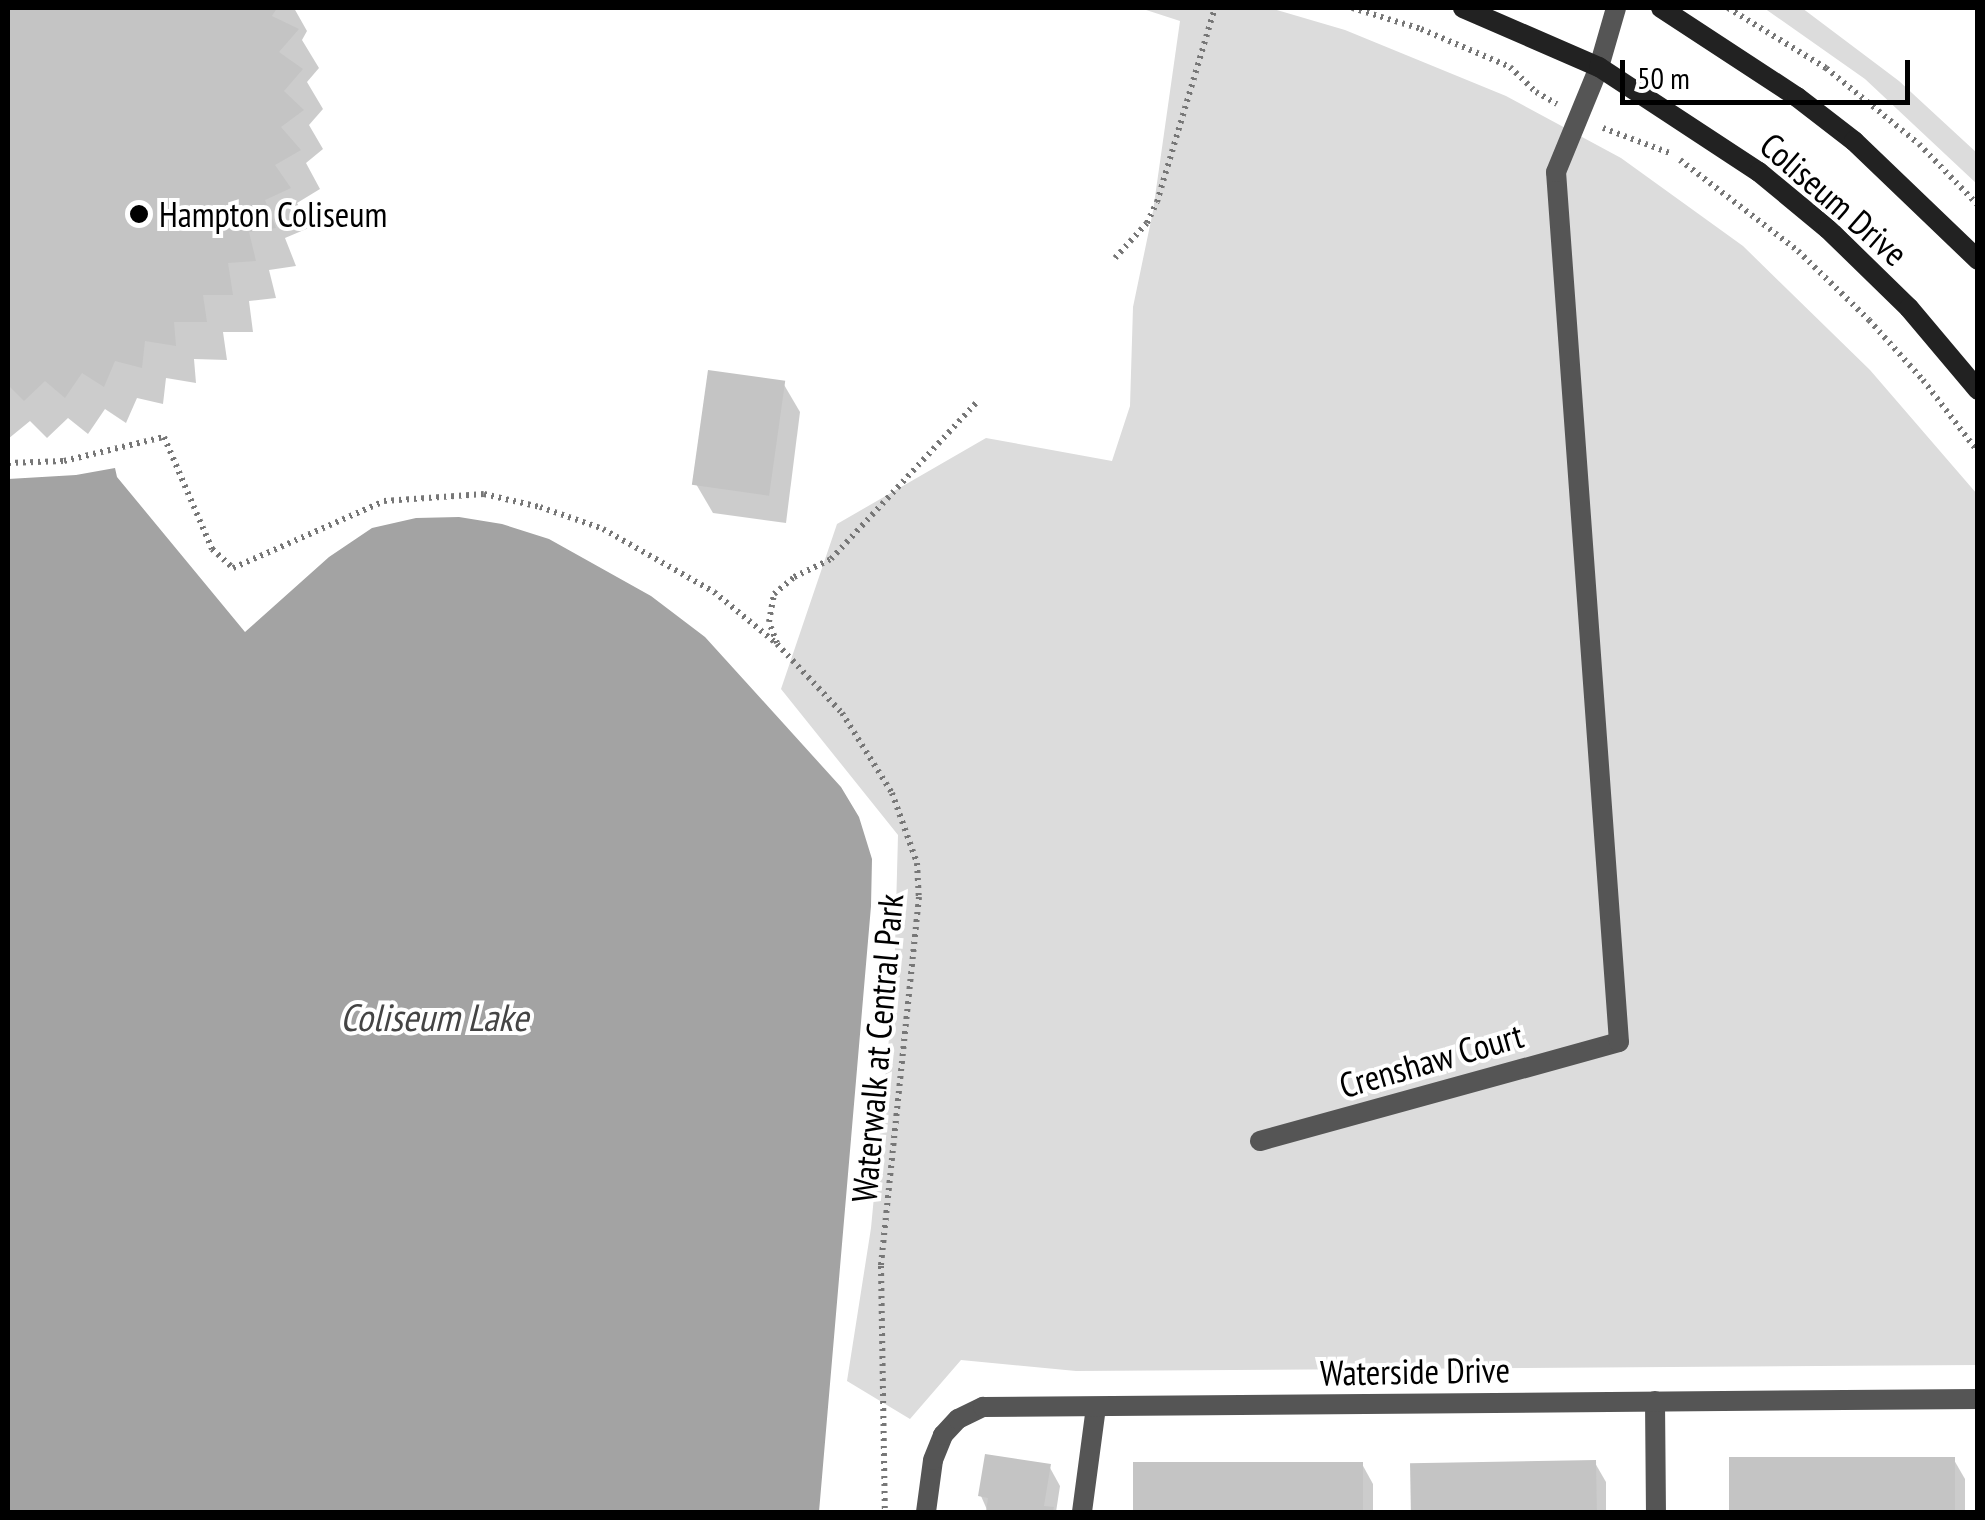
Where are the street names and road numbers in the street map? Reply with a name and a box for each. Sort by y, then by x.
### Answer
street label: Coliseum Drive [1752,124,1916,274]
street label: Waterwalk at Central Park [843,892,911,1204]
street label: Crenshaw Court [1334,1014,1528,1106]
street label: Waterside Drive [1320,1348,1510,1394]

